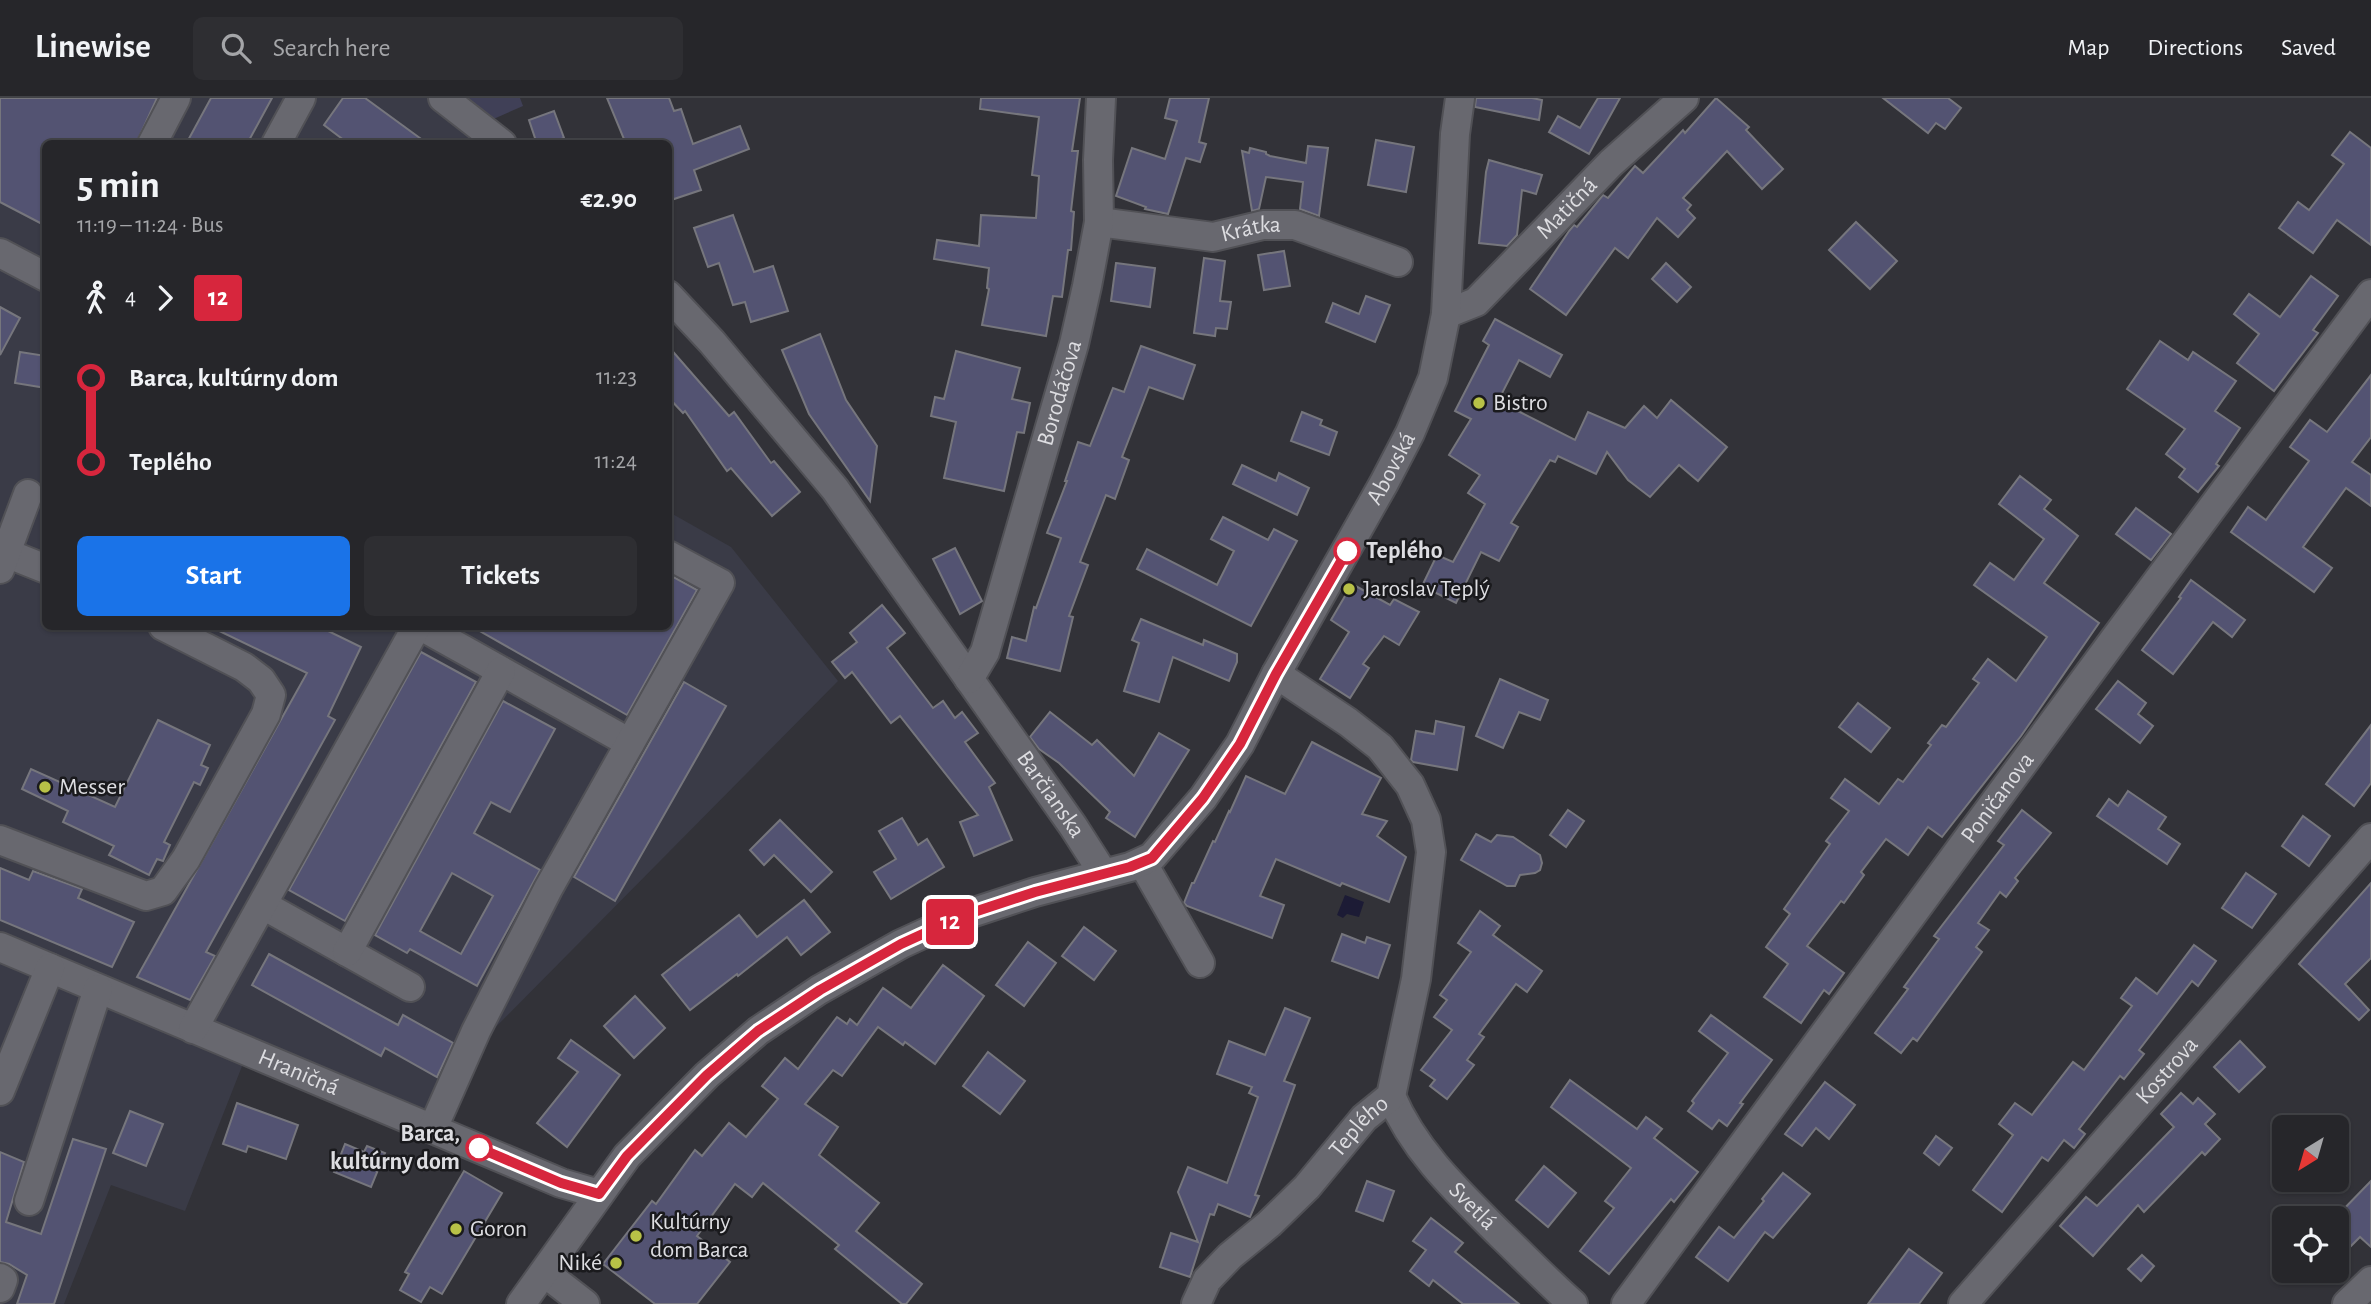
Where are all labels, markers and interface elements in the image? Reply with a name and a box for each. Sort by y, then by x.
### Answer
search box [193,17,683,80]
icon: search [217,29,255,67]
text: Linewise [35,31,151,64]
text: Search here [273,35,390,61]
text: Map [2067,36,2109,60]
text: Directions [2147,36,2243,60]
text: Saved [2281,36,2336,60]
text: 5 min [77,167,160,205]
street label: Matičná [1532,173,1602,244]
text: €2.90 [581,186,637,212]
street label: Krátka [1219,213,1281,247]
text: 11:19 – 11:24 · Bus [77,214,223,237]
icon: walk [77,279,115,317]
icon: forward [146,279,184,317]
text: 4 [125,286,136,309]
text: 12 [208,286,228,310]
street label: Borodáčova [1033,337,1086,449]
text: Barca, kultúrny dom [129,365,338,391]
text: 11:23 [596,366,637,389]
place label: Bistro [1493,391,1548,415]
marker: Bistro [1471,395,1487,411]
street label: Abovská [1362,428,1420,509]
text: Teplého [129,449,212,475]
text: 11:24 [594,450,637,473]
button: Start [77,536,350,616]
button: Tickets [364,536,637,616]
marker: Teplého [1334,538,1360,564]
place label: Teplého [1366,539,1443,563]
place label: Jaroslav Teplý [1363,577,1490,601]
marker: Jaroslav Teplý [1341,581,1357,597]
street label: Barčianska [1012,747,1089,842]
street label: Poničanova [1957,748,2039,848]
place label: Messer [59,775,125,799]
marker: Messer [37,779,53,795]
line badge: 12 [918,899,982,945]
text: 12 [940,910,960,934]
street label: Kostrova [2132,1032,2203,1109]
street label: Hraničná [255,1045,343,1100]
street label: Teplého [1325,1091,1393,1162]
north arrow [2272,1115,2348,1192]
map controls [2272,1115,2349,1283]
place label: Barca, kultúrny dom [330,1122,460,1174]
marker: Barca, kultúrny dom [466,1135,492,1161]
street label: Svetlá [1444,1178,1501,1235]
button: locate [2272,1206,2349,1283]
place label: Kultúrny dom Barca [650,1210,749,1262]
place label: Goron [470,1217,527,1241]
marker: Goron [448,1221,464,1237]
marker: Kultúrny dom Barca [628,1228,644,1244]
place label: Niké [558,1251,602,1275]
marker: Niké [608,1255,624,1271]

